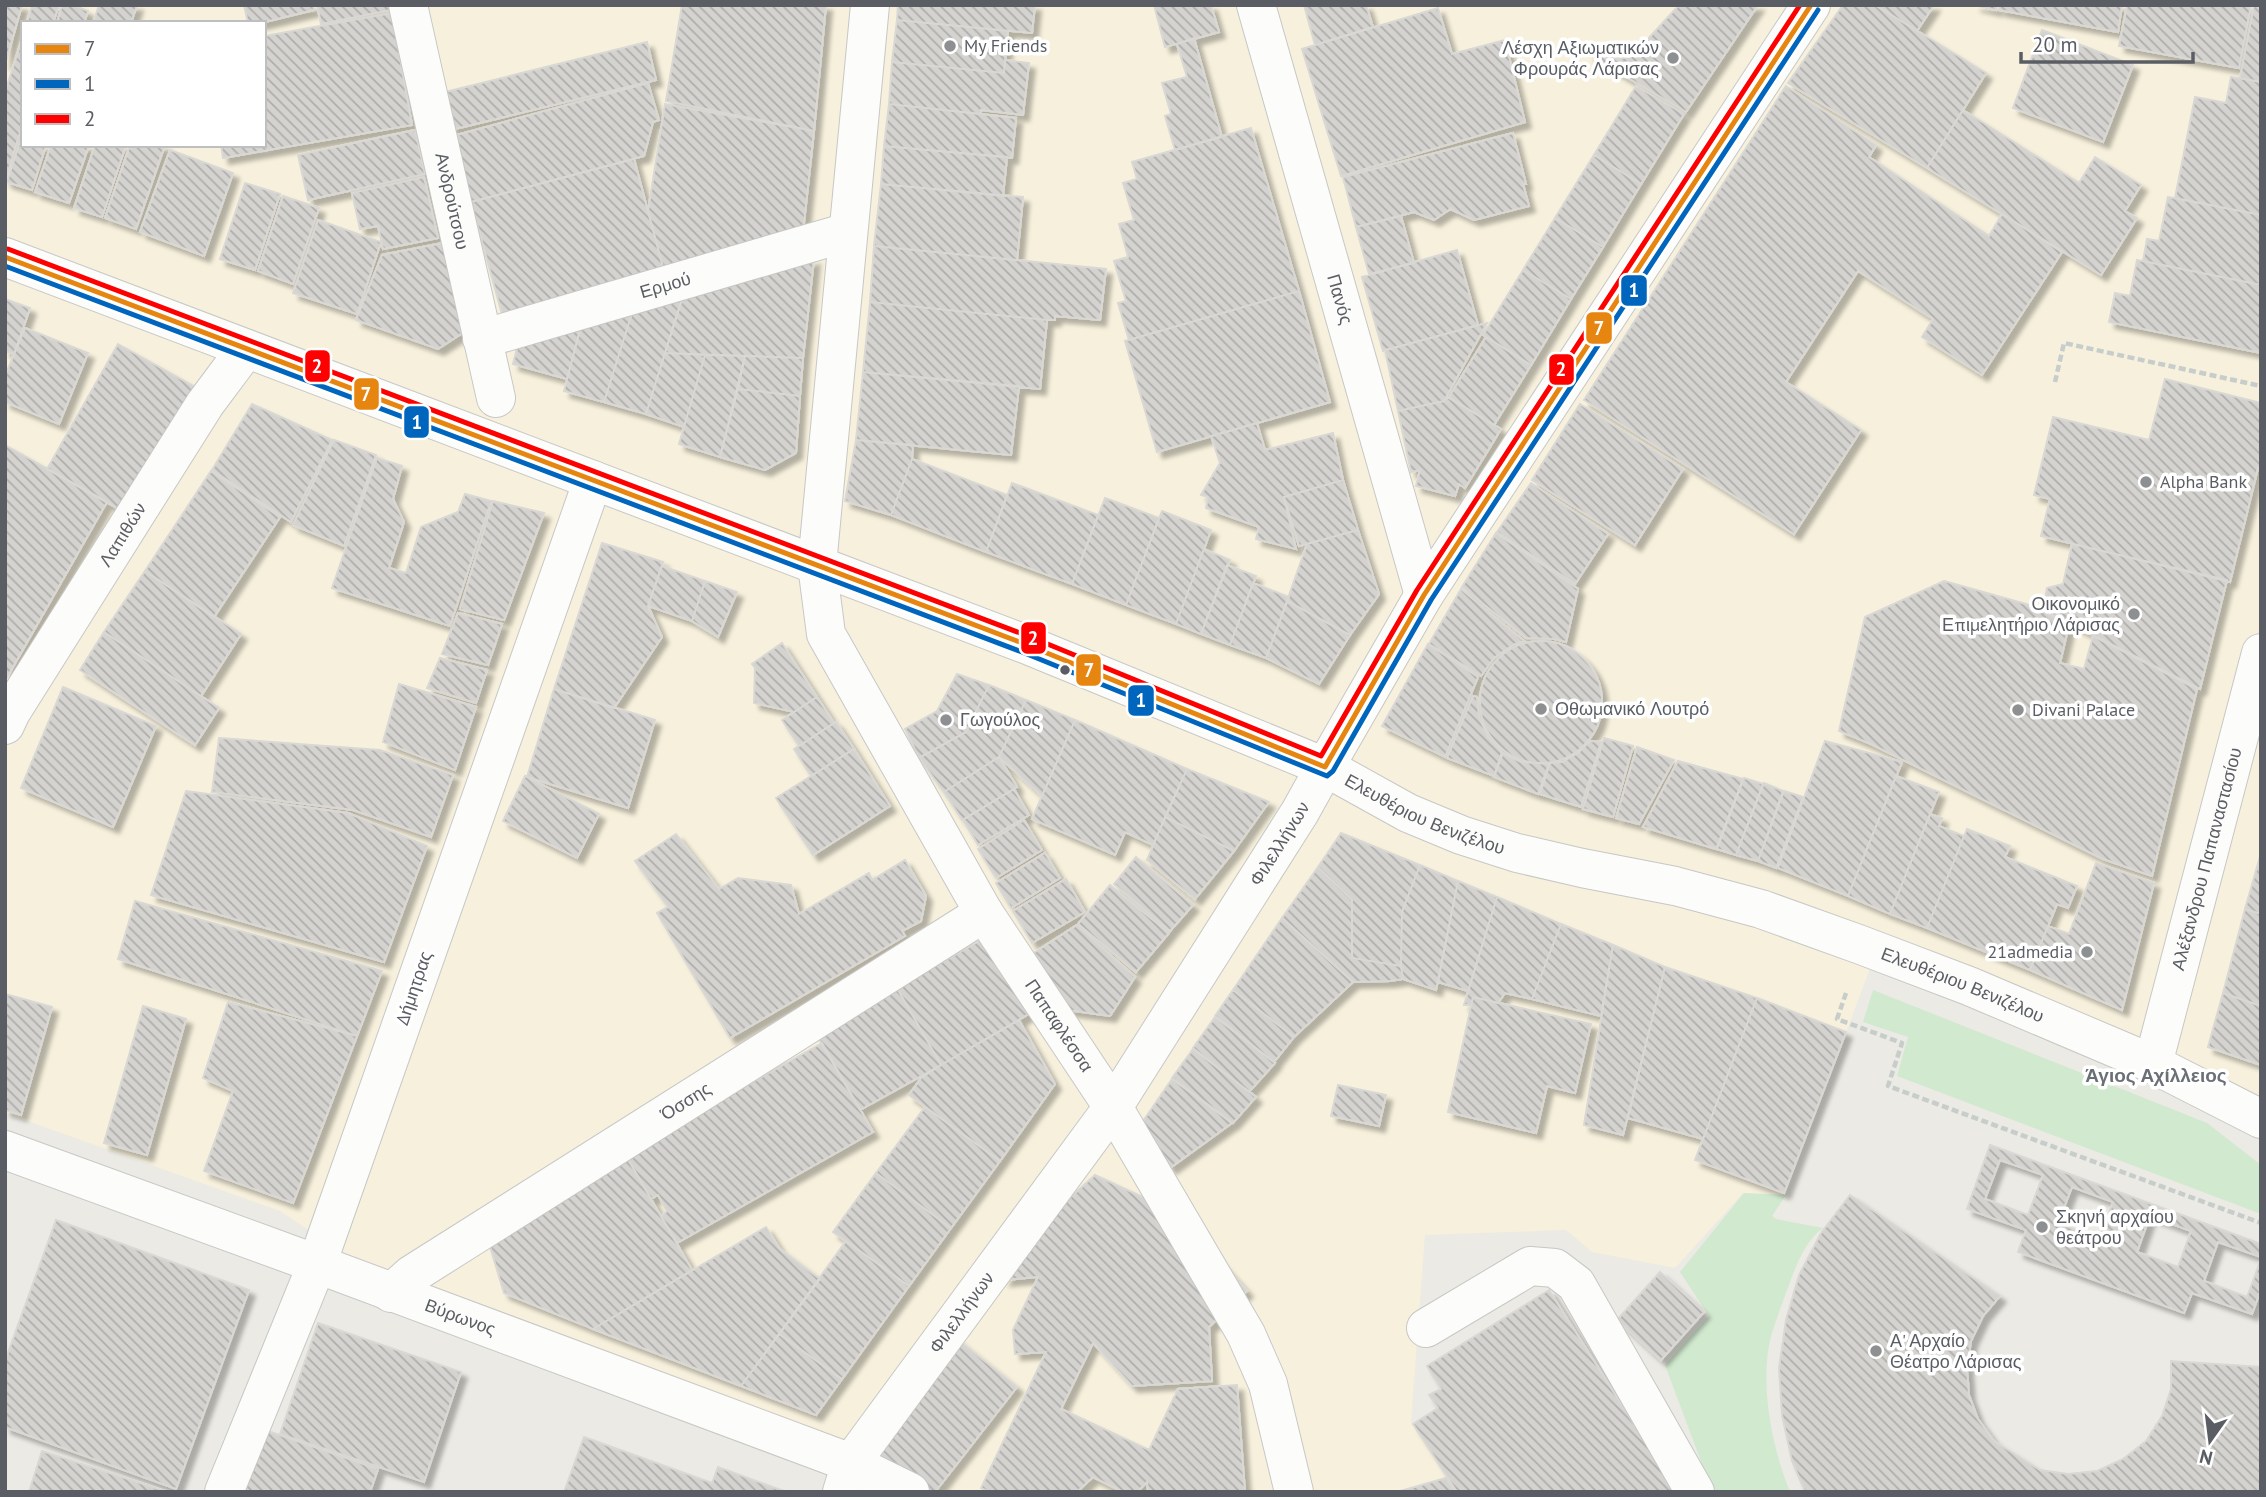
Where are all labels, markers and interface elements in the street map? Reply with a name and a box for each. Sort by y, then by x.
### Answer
legend [21,21,266,147]
scale bar [2021,21,2192,65]
text: 20 m [2032,31,2078,58]
place label: My Friends [964,34,1047,57]
text: 7 [84,35,95,62]
place label: Λέσχη Αξιωματικών Φρουράς Λάρισας [1502,36,1659,80]
marker: My Friends [942,38,958,54]
marker: Λέσχη Αξιωματικών Φρουράς Λάρισας [1665,50,1681,66]
text: 1 [84,70,95,97]
text: 2 [84,105,95,132]
street label: Ανδρούτσου [430,150,474,252]
street label: Ερμού [637,267,693,303]
street label: Πανός [1322,271,1358,327]
line badge: 1 [1620,274,1648,307]
text: 1 [1629,278,1639,302]
line badge: 7 [1585,311,1613,345]
text: 7 [1594,316,1604,340]
line badge: 2 [304,349,331,383]
line badge: 2 [1548,353,1575,386]
text: 2 [312,354,322,378]
text: 2 [1556,357,1566,381]
line badge: 7 [353,377,380,411]
text: 7 [361,382,371,406]
line badge: 1 [403,405,430,439]
text: 1 [412,410,422,434]
place label: Alpha Bank [2160,470,2247,493]
marker: Alpha Bank [2138,474,2154,490]
street label: Λαπιθών [94,498,151,571]
place label: Οικονομικό Επιμελητήριο Λάρισας [1942,592,2120,636]
marker: Οικονομικό Επιμελητήριο Λάρισας [2126,606,2142,622]
line badge: 2 [1020,621,1047,655]
text: 2 [1028,626,1038,650]
line badge: 7 [1075,653,1102,687]
text: 7 [1084,658,1094,682]
unlabelled marker [1058,663,1072,677]
line badge: 1 [1127,684,1155,717]
text: 1 [1136,688,1146,712]
place label: Οθωμανικό Λουτρό [1555,697,1709,720]
place label: Divani Palace [2032,698,2135,721]
marker: Οθωμανικό Λουτρό [1533,701,1549,717]
marker: Divani Palace [2010,702,2026,718]
place label: Γωγούλος [960,708,1041,731]
marker: Γωγούλος [938,712,954,728]
street label: Αλέξανδρου Παπαναστασίου [2166,745,2247,973]
street label: Ελευθέριου Βενιζέλου [1341,768,1508,859]
street label: Φιλελλήνων [1244,797,1315,890]
place label: 21admedia [1988,940,2073,963]
street label: Ελευθέριου Βενιζέλου [1878,942,2048,1027]
marker: 21admedia [2079,944,2095,960]
street label: Δήμητρας [390,948,437,1028]
street label: Παπαφλέσσα [1020,975,1098,1076]
district label: Άγιος Αχίλλειος [2085,1063,2227,1087]
street label: Όσσης [655,1076,715,1126]
place label: Σκηνή αρχαίου θεάτρου [2056,1205,2174,1249]
marker: Σκηνή αρχαίου θεάτρου [2034,1219,2050,1235]
street label: Φιλελλήνων [924,1267,999,1358]
street label: Βύρωνος [422,1293,499,1341]
place label: Α' Αρχαίο Θέατρο Λάρισας [1890,1329,2022,1373]
marker: Α' Αρχαίο Θέατρο Λάρισας [1868,1343,1884,1359]
north arrow [2175,1406,2245,1476]
text: N [2197,1444,2215,1471]

